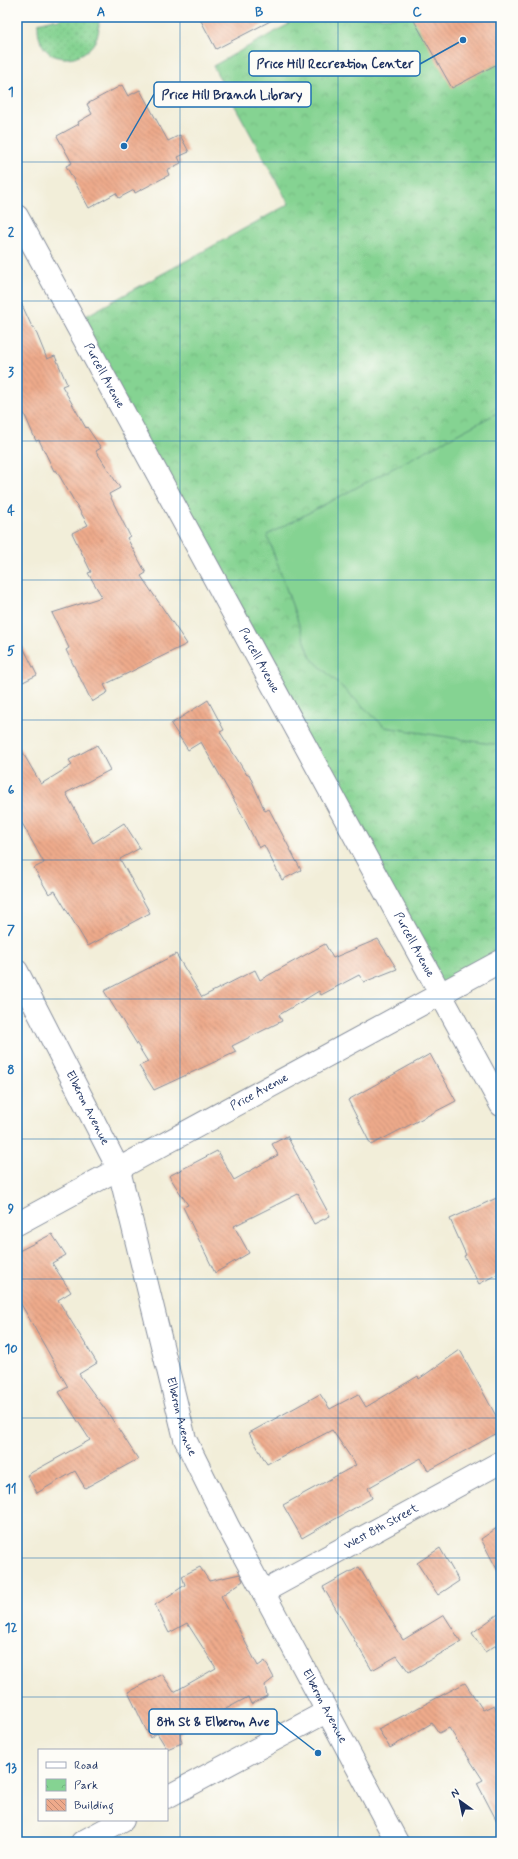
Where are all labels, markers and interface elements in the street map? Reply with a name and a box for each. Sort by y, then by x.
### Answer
text: A [97,4,105,21]
text: B [255,4,264,21]
text: C [412,4,422,21]
callout: Price Hill Recreation Center [249,51,420,76]
text: Price Hill Recreation Center [257,56,414,73]
callout: Price Hill Branch Library [154,82,311,107]
text: 1 [8,84,14,101]
text: Price Hill Branch Library [162,87,303,104]
text: 2 [8,224,15,241]
street label: Purcell Avenue [80,340,128,412]
text: 3 [8,364,14,381]
text: 4 [7,503,15,520]
street label: Purcell Avenue [235,625,283,696]
text: 5 [7,643,15,660]
text: 6 [8,782,15,799]
street label: Purcell Avenue [390,910,438,981]
text: 7 [7,922,15,939]
text: 8 [7,1062,15,1079]
street label: Elberon Avenue [61,1068,113,1148]
street label: Price Avenue [228,1070,292,1115]
text: 9 [8,1201,15,1218]
text: 10 [4,1341,18,1358]
street label: Elberon Avenue [162,1375,200,1459]
text: 11 [5,1481,17,1498]
street label: West 8th Street [341,1501,421,1554]
text: 12 [5,1620,17,1637]
street label: Elberon Avenue [298,1666,351,1746]
callout: 8th St & Elberon Ave [149,1709,277,1734]
text: 8th St & Elberon Ave [156,1714,270,1731]
legend [38,1749,168,1821]
text: Road [74,1758,98,1774]
text: 13 [5,1760,17,1777]
text: Park [74,1778,98,1794]
north arrow [440,1781,480,1821]
text: N [448,1786,462,1801]
text: Building [74,1798,114,1815]

